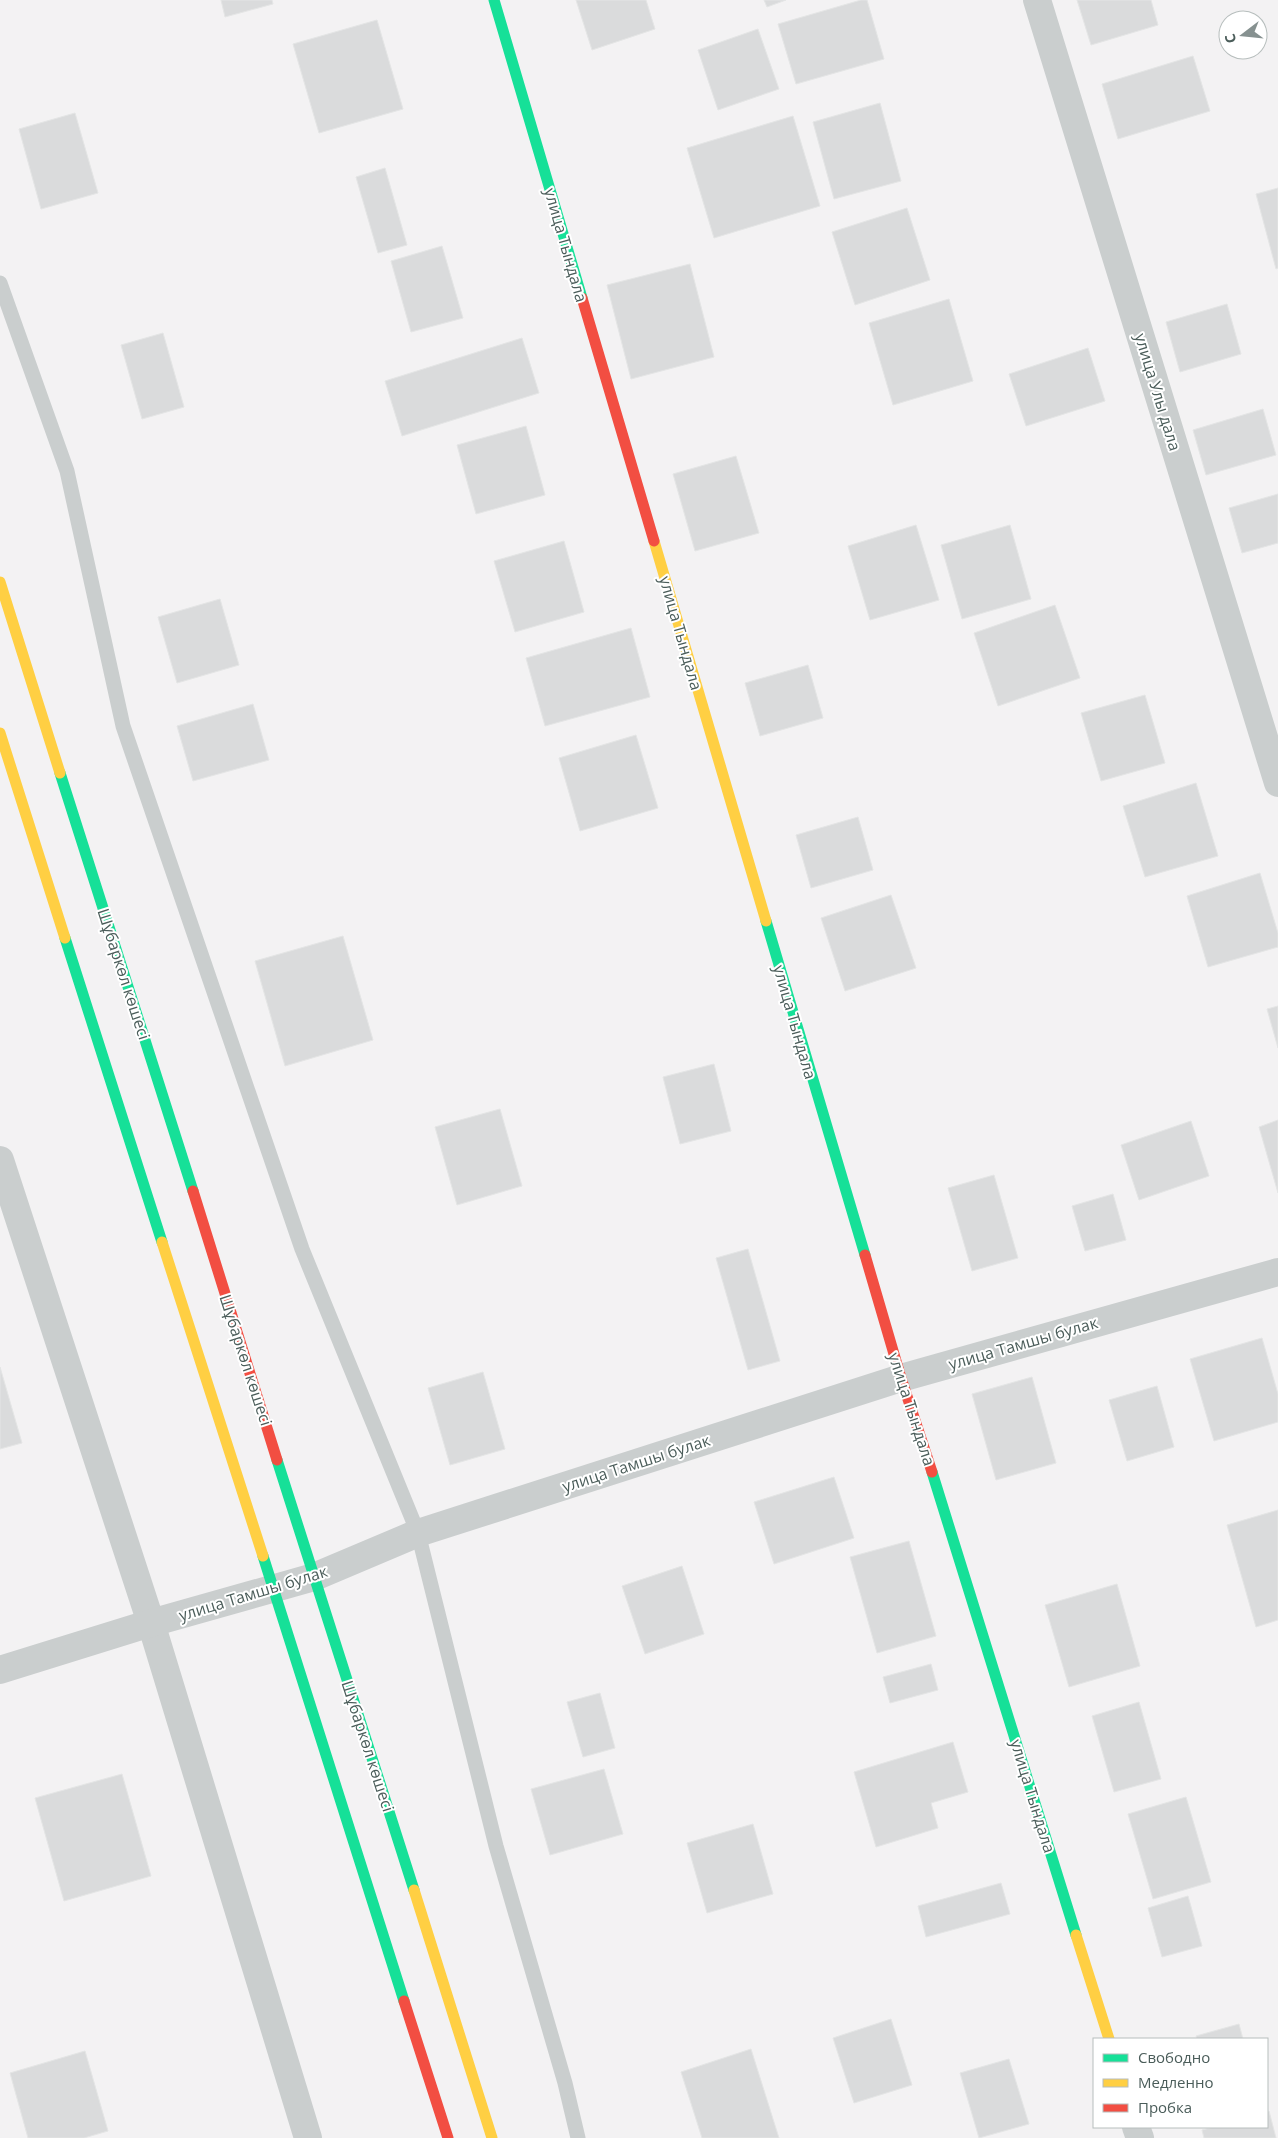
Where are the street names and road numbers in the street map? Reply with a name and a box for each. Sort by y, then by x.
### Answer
street label: улица Тындала [539,185,593,305]
street label: улица Улы дала [1130,330,1186,454]
street label: улица Тындала [654,573,708,693]
street label: Шұбаркөл көшесі [92,906,156,1042]
street label: улица Тындала [768,962,822,1082]
street label: Шұбаркөл көшесі [214,1292,278,1428]
street label: улица Тамшы булак [946,1311,1101,1375]
street label: улица Тындала [883,1350,941,1468]
street label: улица Тамшы булак [559,1428,713,1497]
street label: улица Тамшы булак [176,1560,331,1626]
street label: Шұбаркөл көшесі [336,1678,400,1814]
street label: улица Тындала [1005,1736,1061,1856]

